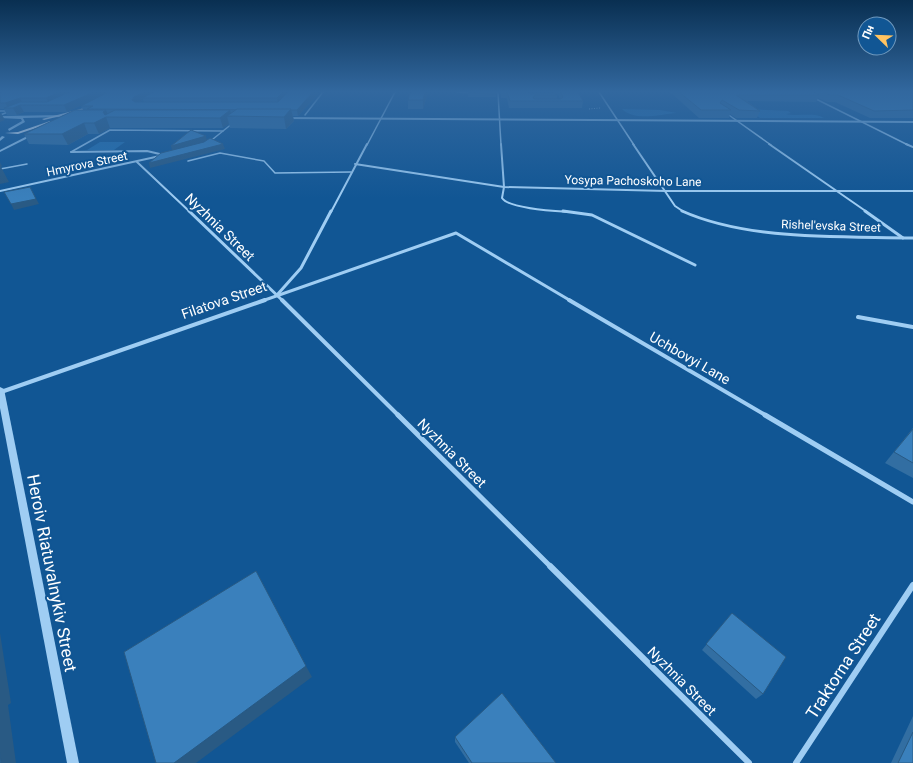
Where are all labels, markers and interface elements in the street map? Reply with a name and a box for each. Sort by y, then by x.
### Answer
north arrow [857,16,897,56]
text: Пн [860,23,877,41]
street label: Hmyrova Street [45,149,129,179]
street label: Yosypa Pachoskoho Lane [564,173,702,189]
street label: Nyzhnia Street [182,190,258,264]
street label: Rishel'evska Street [781,217,881,235]
street label: Filatova Street [179,278,269,322]
street label: Uchbovyi Lane [647,328,733,388]
street label: Nyzhnia Street [414,415,490,491]
street label: Heroiv Riatuvalnykiv Street [23,473,81,673]
street label: Traktorna Street [802,610,884,722]
street label: Nyzhnia Street [644,643,720,719]

